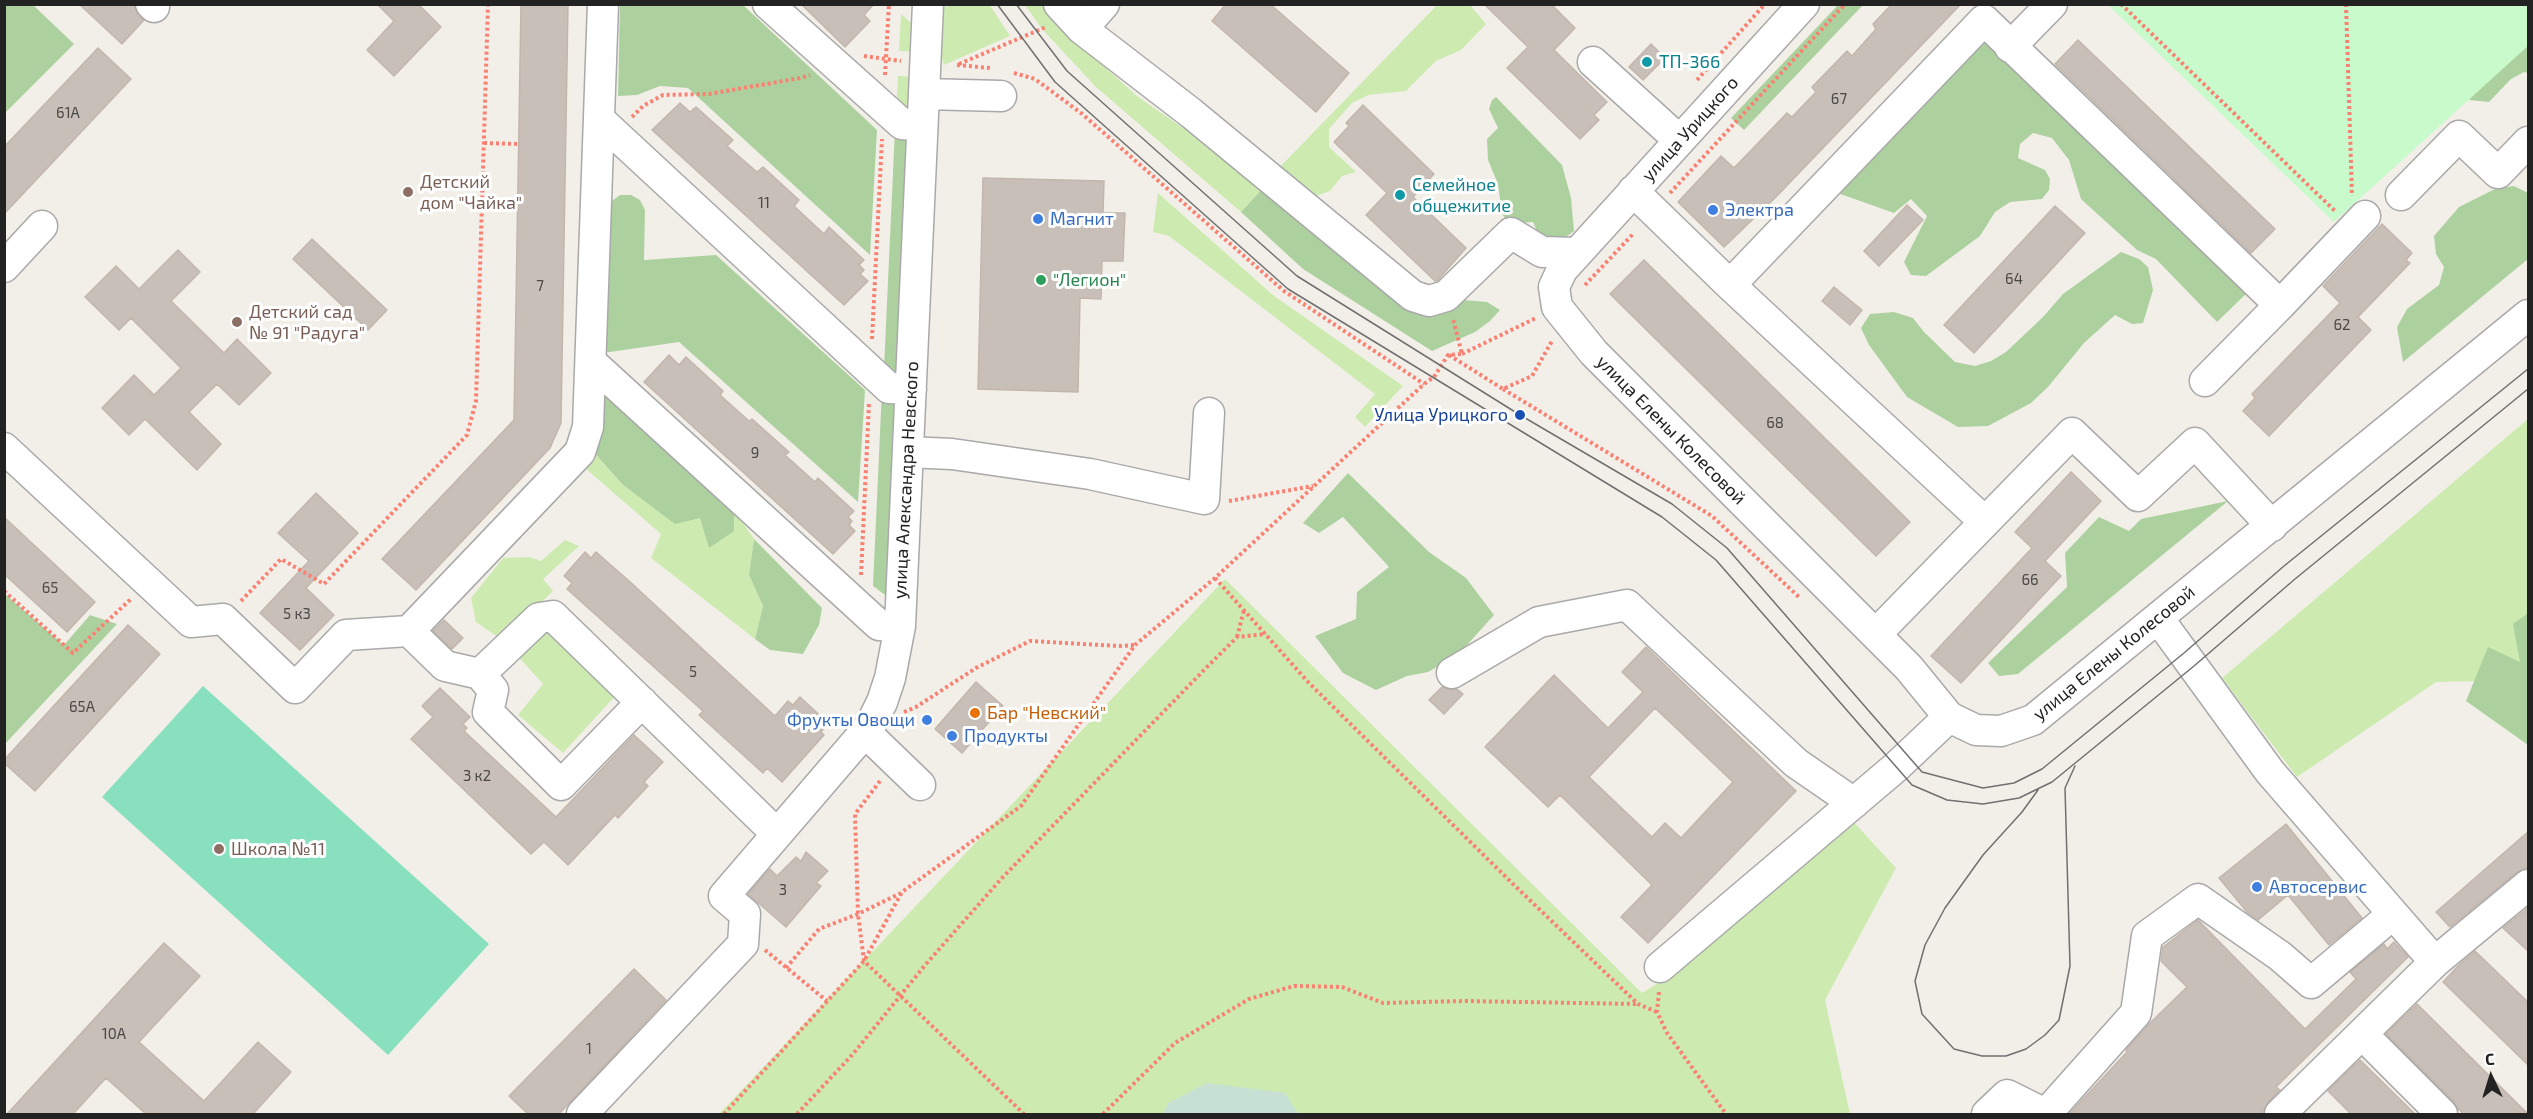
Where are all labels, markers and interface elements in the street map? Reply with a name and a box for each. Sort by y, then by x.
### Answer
place label: ТП-366 [1659,51,1720,73]
marker: ТП-366 [1640,55,1654,69]
street label: улица Урицкого [1637,72,1743,186]
house number: 67 [1831,90,1847,108]
house number: 61А [56,104,80,122]
place label: Детский дом "Чайка" [420,171,522,213]
place label: Семейное общежитие [1412,174,1511,216]
marker: Детский дом "Чайка" [401,185,415,199]
marker: Семейное общежитие [1393,188,1407,202]
house number: 11 [758,194,770,212]
place label: Электра [1725,199,1794,221]
marker: Электра [1706,203,1720,217]
place label: Магнит [1050,208,1114,230]
marker: Магнит [1031,212,1045,226]
place label: "Легион" [1053,269,1126,291]
house number: 64 [2005,270,2023,288]
marker: "Легион" [1034,273,1048,287]
house number: 7 [536,277,544,295]
place label: Детский сад № 91 "Радуга" [249,301,365,344]
marker: Детский сад № 91 "Радуга" [230,315,244,329]
house number: 62 [2333,316,2351,334]
street label: улица Елены Колесовой [1592,351,1750,509]
street label: улица Александра Невского [889,361,923,599]
place label: Улица Урицкого [1374,404,1508,426]
marker: Улица Урицкого [1513,408,1527,422]
house number: 68 [1766,414,1784,432]
house number: 9 [751,444,759,462]
house number: 66 [2021,571,2039,589]
house number: 65 [42,579,58,597]
street label: улица Елены Колесовой [2029,581,2199,725]
house number: 5 к3 [283,605,311,623]
house number: 5 [689,663,697,681]
house number: 65А [69,698,95,716]
place label: Бар "Невский" [987,702,1106,724]
marker: Бар "Невский" [968,706,982,720]
place label: Фрукты Овощи [787,709,915,731]
marker: Фрукты Овощи [920,713,934,727]
place label: Продукты [964,725,1048,747]
marker: Продукты [945,729,959,743]
house number: 3 к2 [463,767,491,785]
place label: Школа №11 [231,838,325,860]
marker: Школа №11 [212,842,226,856]
place label: Автосервис [2269,876,2367,898]
marker: Автосервис [2250,880,2264,894]
house number: 3 [779,881,787,899]
house number: 10А [102,1025,126,1043]
house number: 1 [586,1040,592,1058]
north arrow [2461,1047,2521,1107]
text: С [2484,1049,2495,1068]

